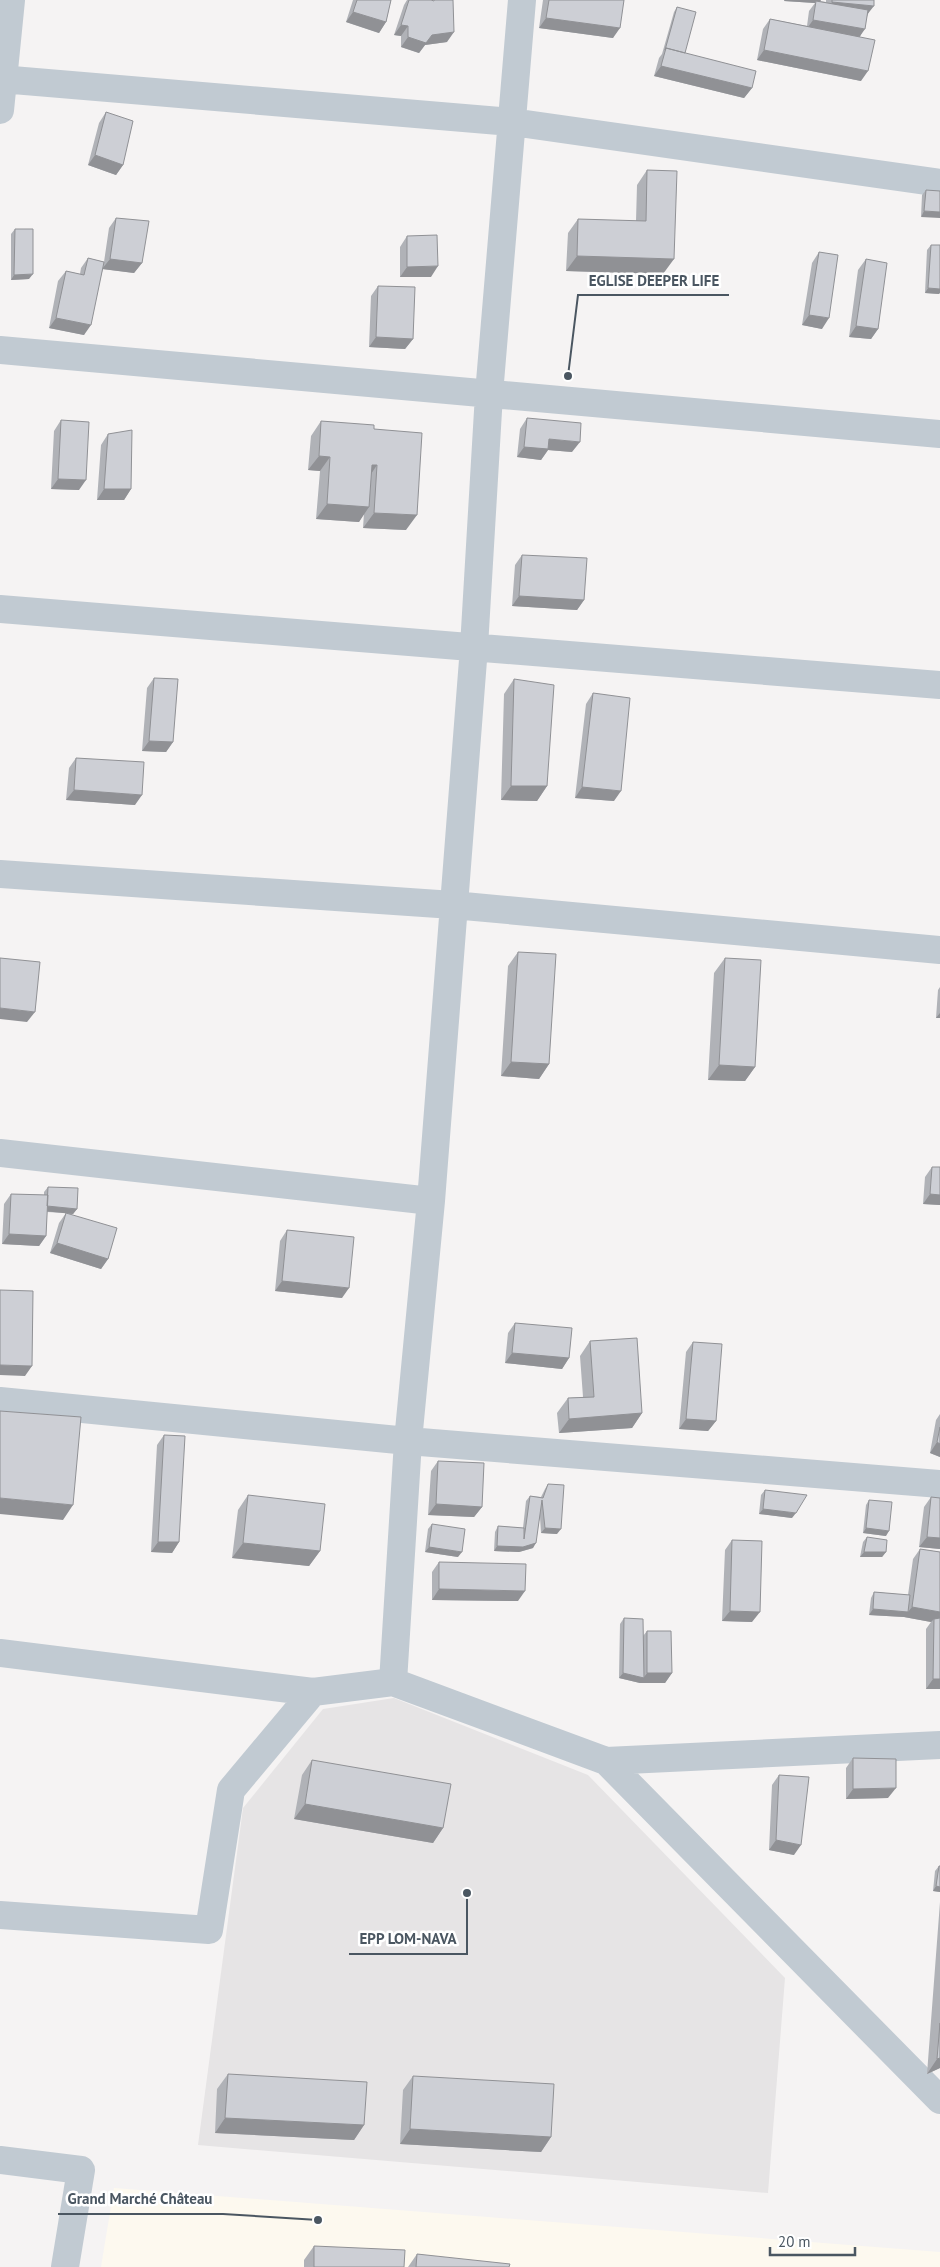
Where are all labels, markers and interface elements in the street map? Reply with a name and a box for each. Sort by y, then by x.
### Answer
callout: EGLISE DEEPER LIFE [578,265,729,295]
text: EGLISE DEEPER LIFE [589,271,719,290]
callout: EPP LOM-NAVA [349,1924,467,1954]
text: EPP LOM-NAVA [360,1929,457,1948]
callout: Grand Marché Château [58,2184,223,2214]
text: Grand Marché Château [68,2189,212,2208]
scale bar [770,2224,855,2256]
text: 20 m [778,2232,811,2251]

